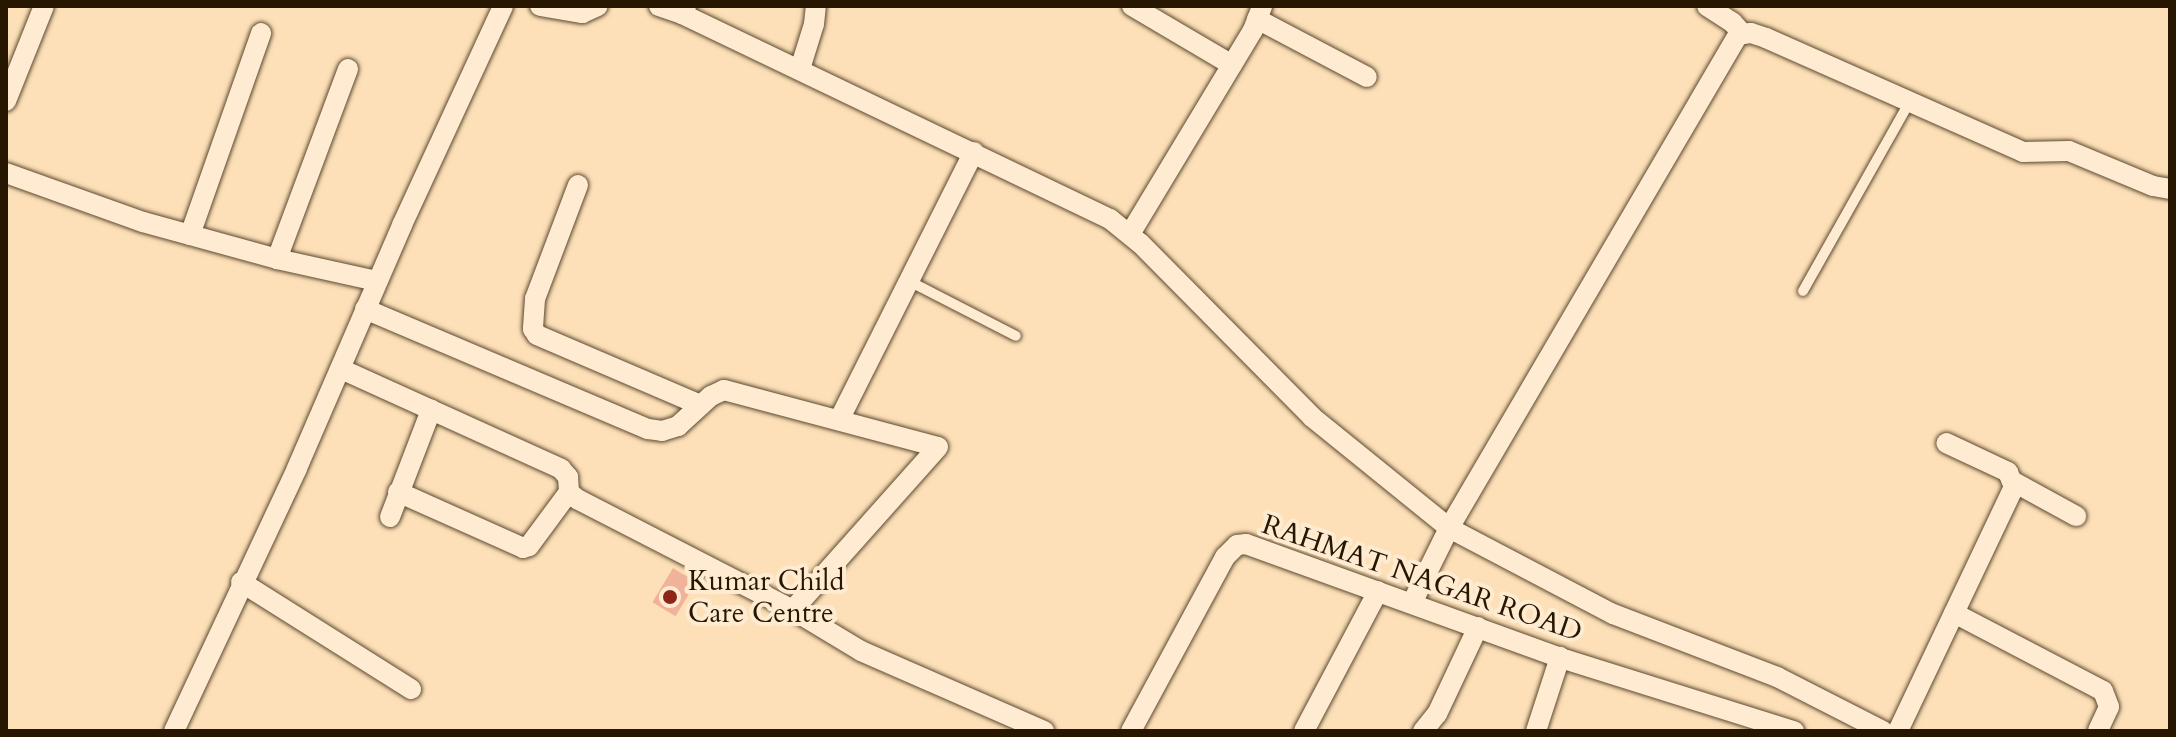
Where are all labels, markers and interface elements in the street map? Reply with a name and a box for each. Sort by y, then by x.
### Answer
street label: RAHMAT NAGAR ROAD [1258,507,1586,649]
place label: Kumar Child Care Centre [688,564,844,630]
marker: Kumar Child Care Centre [659,586,681,608]

